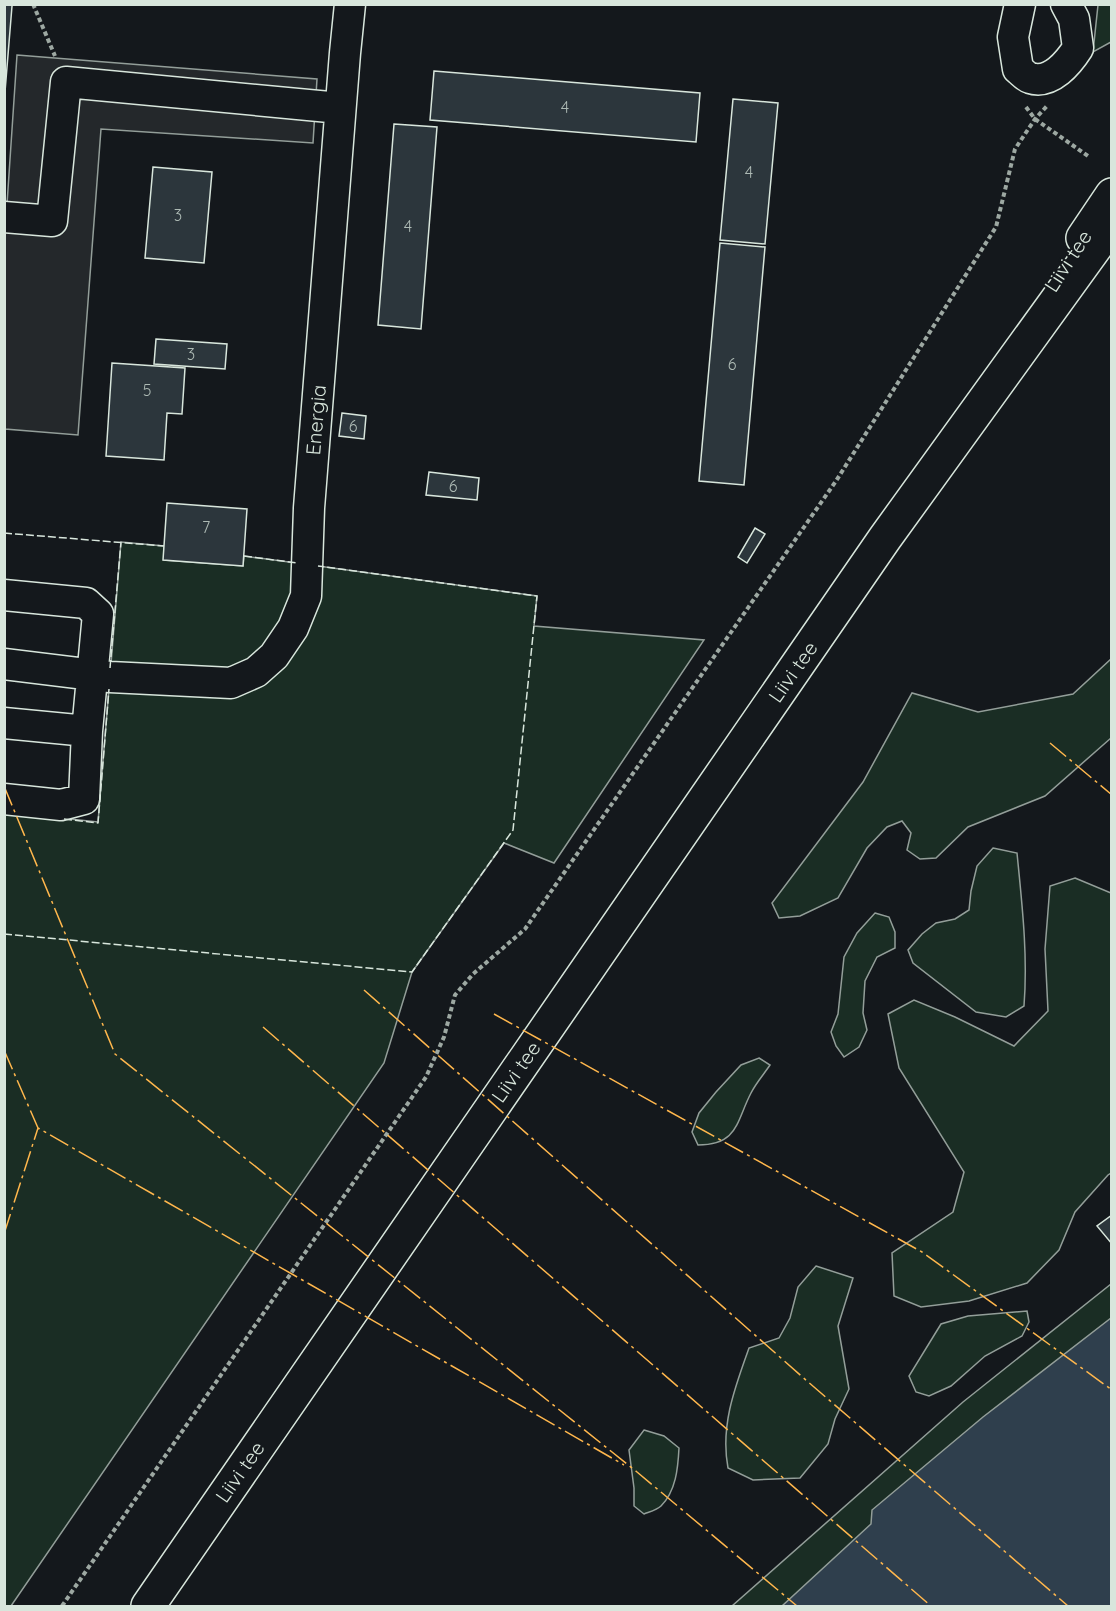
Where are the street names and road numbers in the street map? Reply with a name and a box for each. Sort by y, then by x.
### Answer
street label: Liivi tee [1038,225,1097,296]
street label: Energia [300,384,331,456]
street label: Liivi tee [763,636,823,707]
street label: Liivi tee [486,1036,546,1107]
street label: Liivi tee [210,1436,270,1507]

